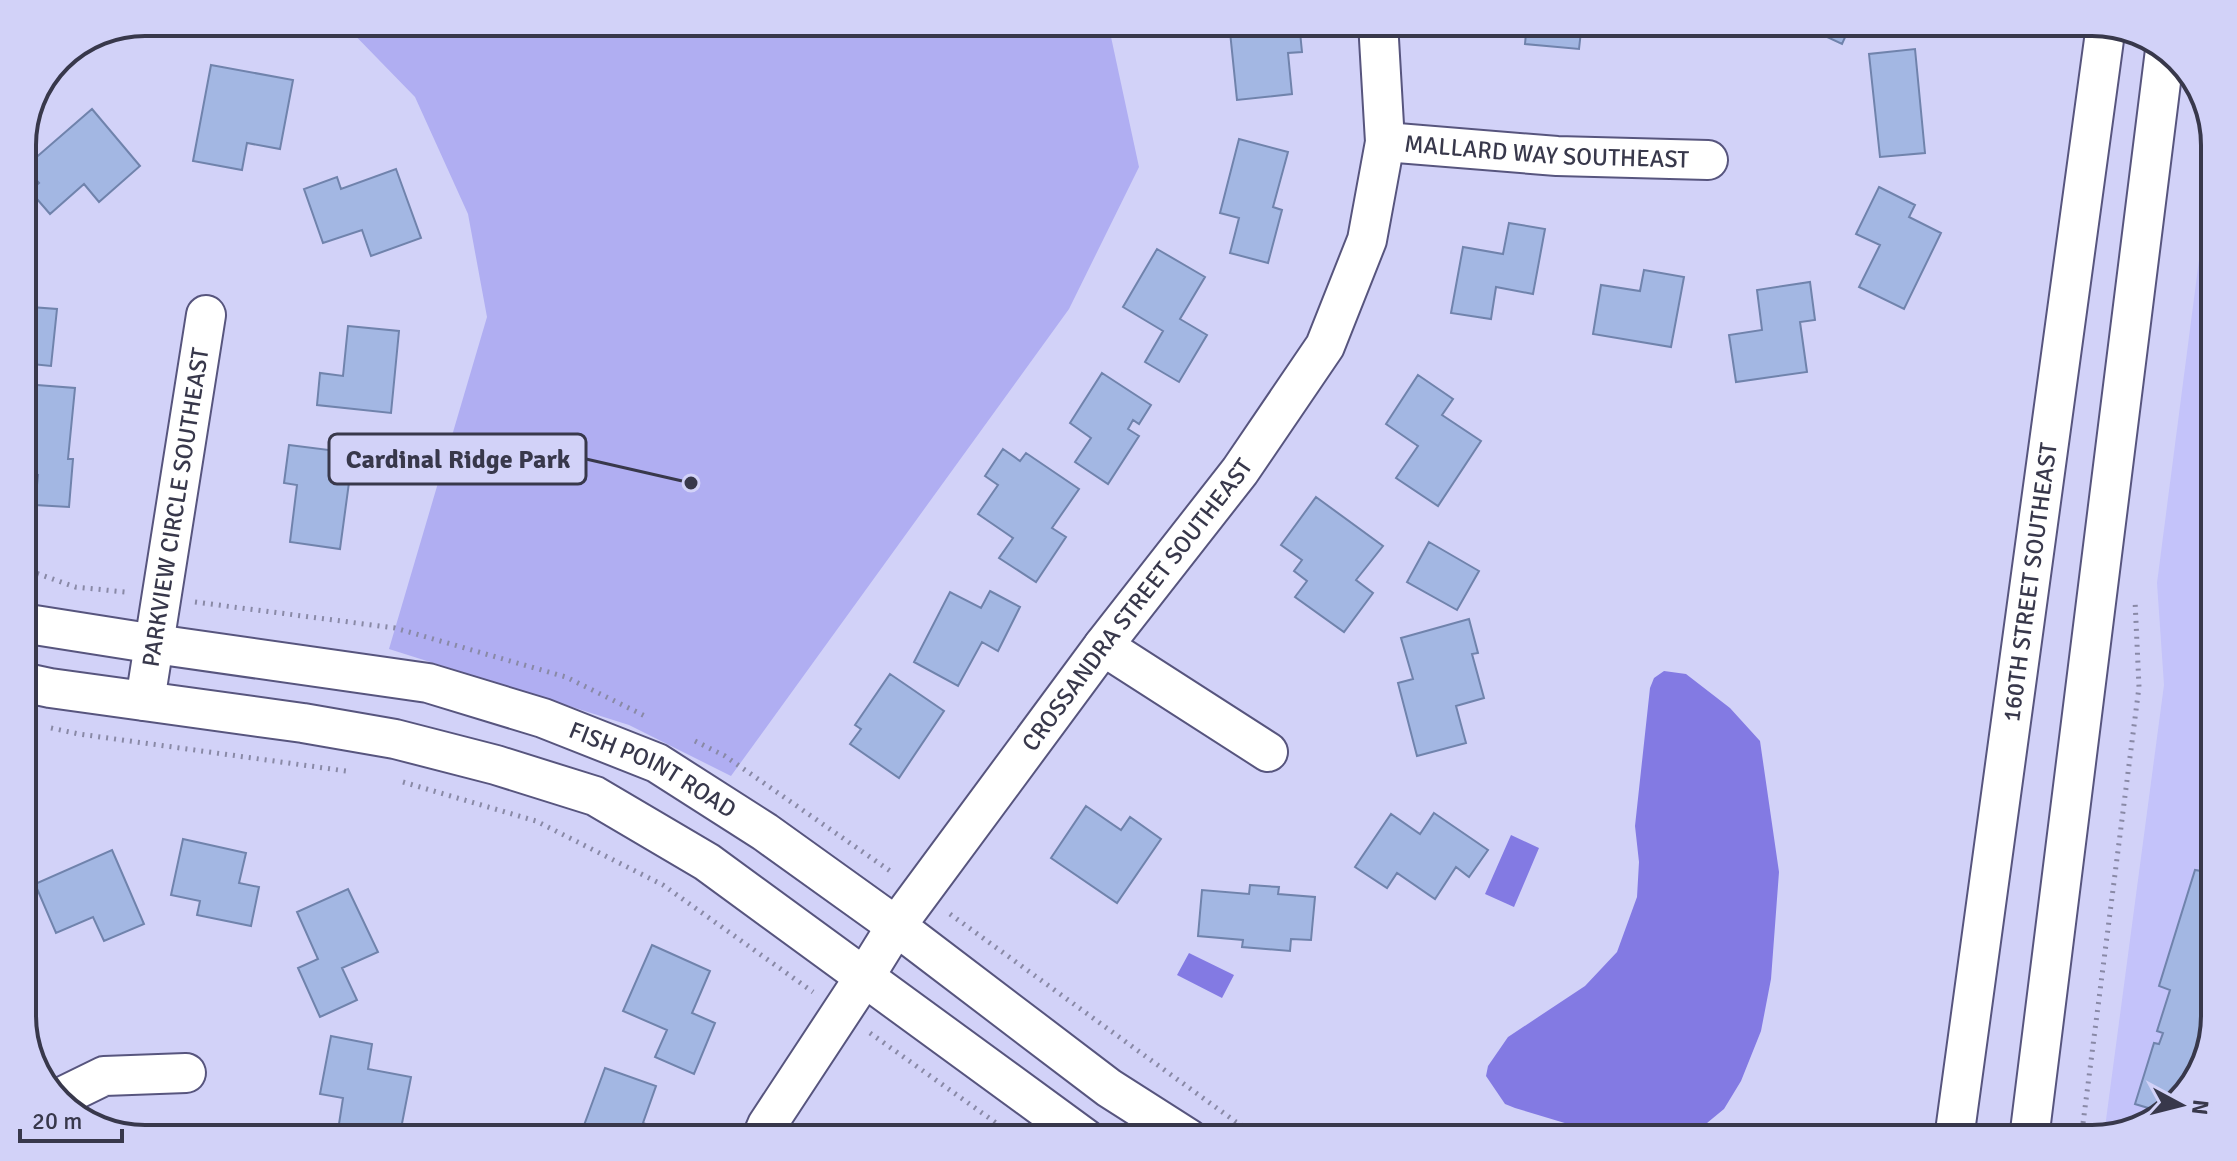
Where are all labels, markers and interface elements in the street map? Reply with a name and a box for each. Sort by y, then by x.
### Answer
street label: MALLARD WAY SOUTHEAST [1403,129,1690,174]
street label: PARKVIEW CIRCLE SOUTHEAST [136,345,216,669]
callout: Cardinal Ridge Park [329,434,586,484]
street label: 160TH STREET SOUTHEAST [1996,441,2064,724]
text: Cardinal Ridge Park [346,444,571,476]
street label: CROSSANDRA STREET SOUTHEAST [1015,453,1259,757]
street label: FISH POINT ROAD [565,715,742,825]
north arrow [2141,1065,2221,1145]
scale bar [20,1093,122,1143]
text: N [2186,1098,2215,1117]
text: 20 m [32,1106,82,1136]

